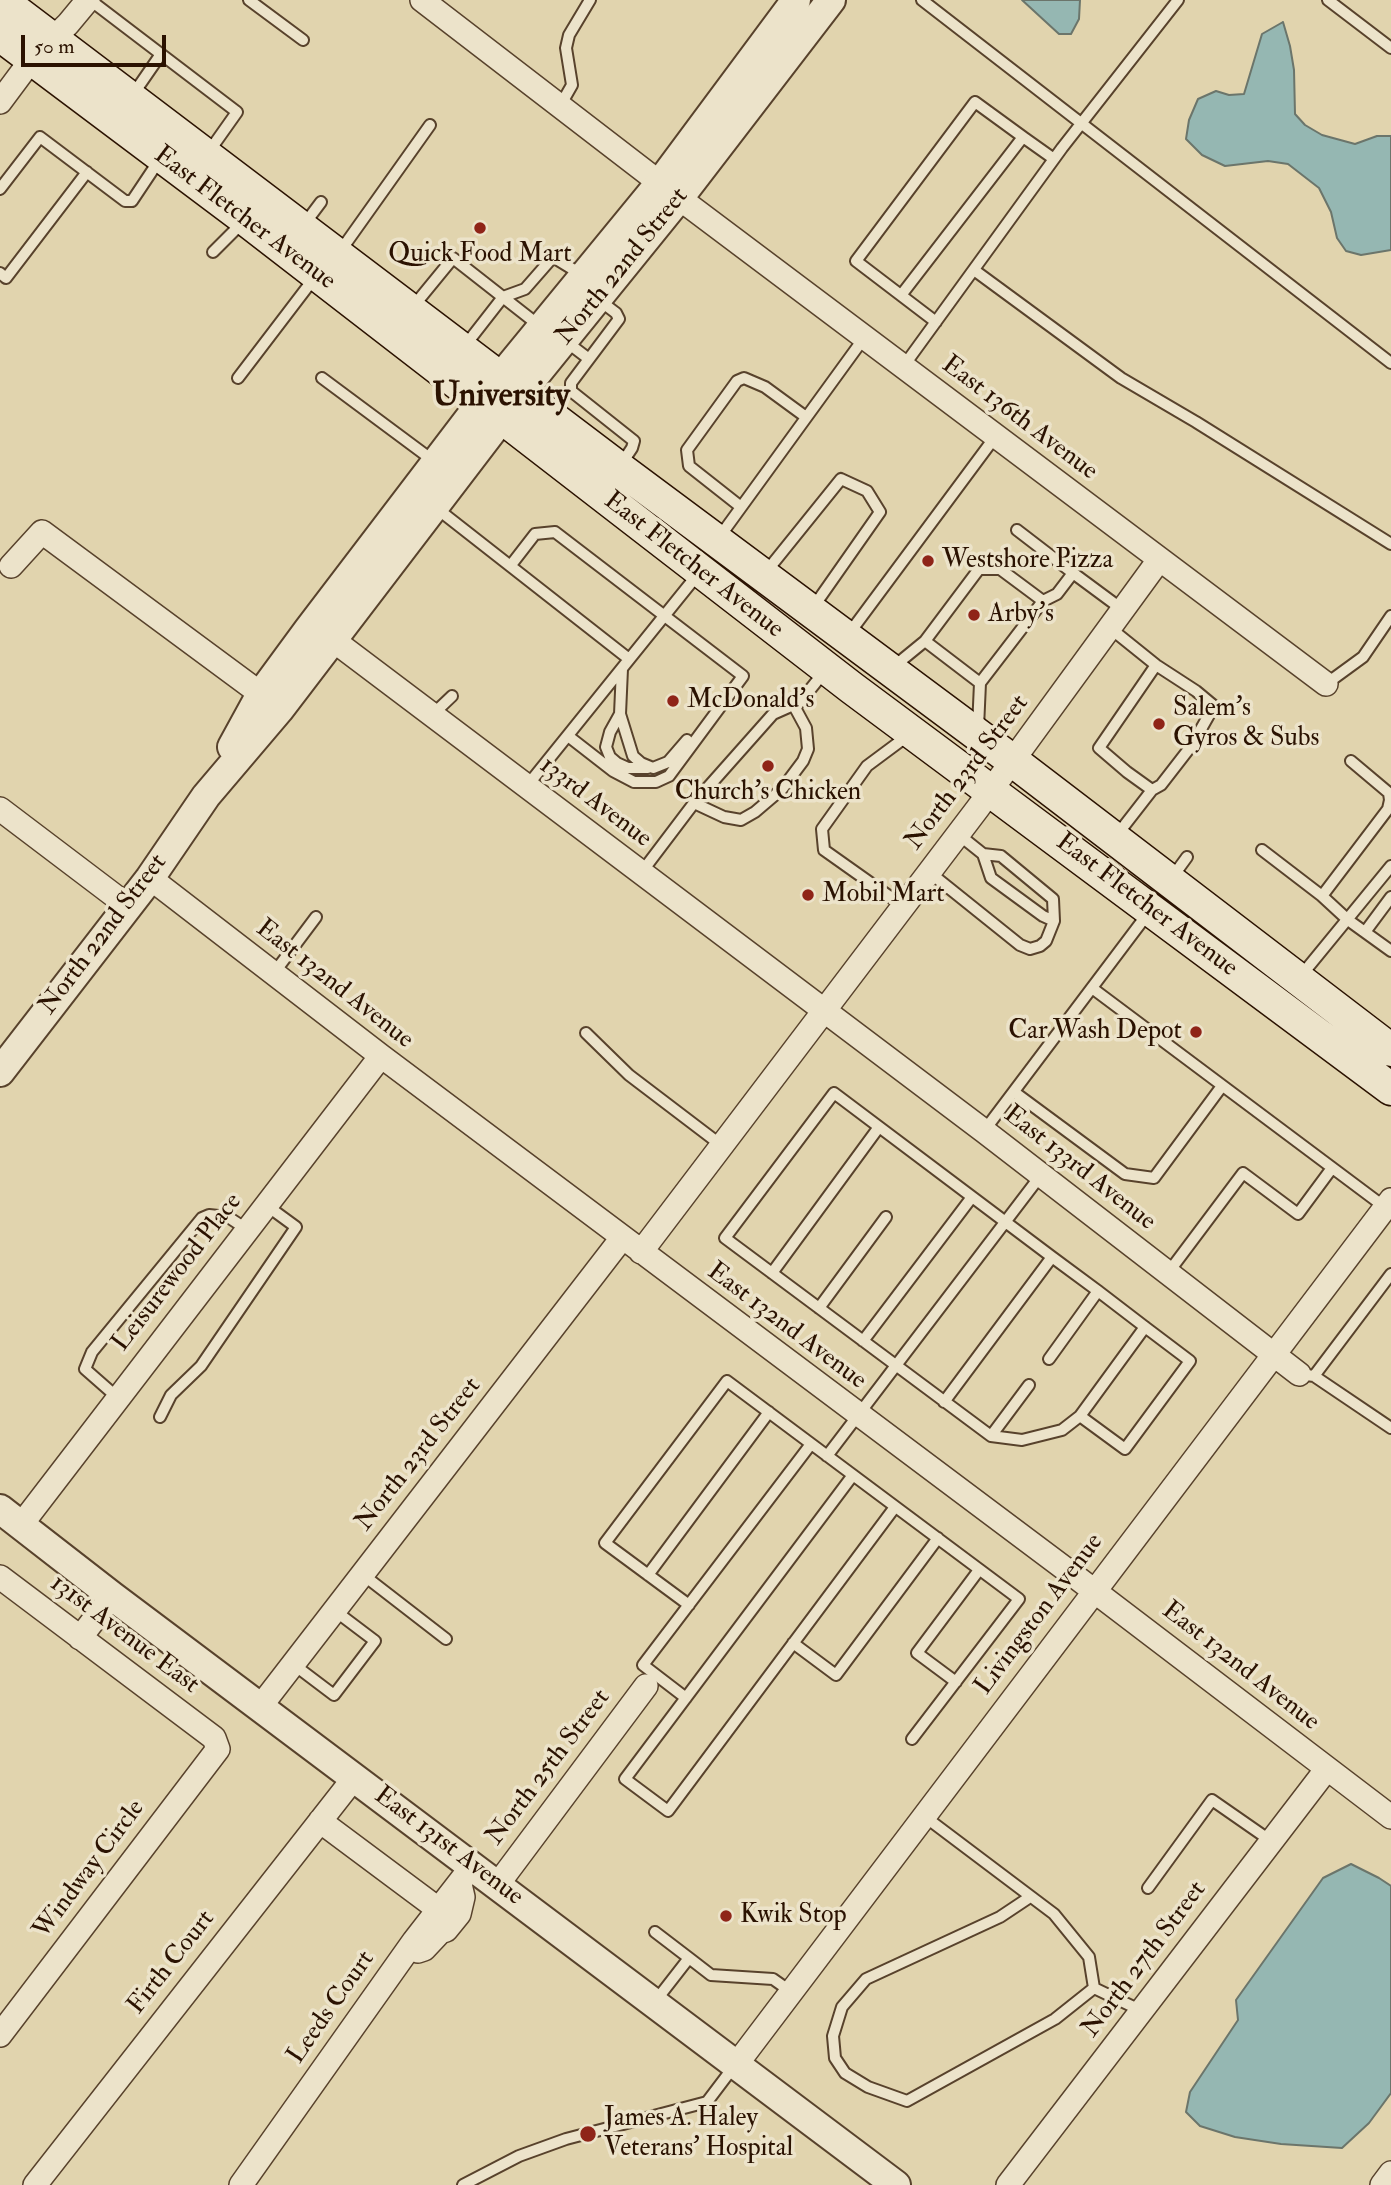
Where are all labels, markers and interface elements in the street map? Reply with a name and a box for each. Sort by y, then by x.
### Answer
scale bar [24,21,170,65]
text: 50 m [34,33,75,60]
street label: East Fletcher Avenue [147,140,341,298]
street label: North 22nd Street [550,182,696,352]
marker: Quick Food Mart [472,220,488,236]
place label: Quick Food Mart [388,239,572,271]
street label: East 136th Avenue [935,350,1103,488]
district label: University [432,378,570,418]
street label: East Fletcher Avenue [597,486,789,646]
place label: Westshore Pizza [942,545,1113,577]
marker: Westshore Pizza [920,553,936,569]
place label: Arby's [988,599,1054,631]
marker: Arby's [966,607,982,623]
place label: McDonald's [687,685,814,717]
street label: North 23rd Street [900,689,1036,857]
marker: McDonald's [665,693,681,709]
place label: Salem's Gyros & Subs [1173,693,1319,754]
marker: Salem's Gyros & Subs [1151,716,1167,732]
street label: 133rd Avenue [533,751,657,855]
marker: Church's Chicken [760,758,776,774]
place label: Church's Chicken [675,777,861,809]
street label: East Fletcher Avenue [1049,827,1243,985]
street label: North 22nd Street [33,849,175,1021]
place label: Mobil Mart [822,879,945,911]
marker: Mobil Mart [800,887,816,903]
street label: East 132nd Avenue [249,914,419,1056]
place label: Car Wash Depot [1008,1016,1182,1048]
marker: Car Wash Depot [1188,1024,1204,1040]
street label: East 133rd Avenue [997,1100,1161,1238]
street label: Leisurewood Place [106,1188,250,1358]
street label: East 132nd Avenue [700,1257,872,1397]
street label: North 23rd Street [349,1372,489,1538]
street label: Livingston Avenue [969,1528,1111,1702]
street label: 131st Avenue East [43,1569,205,1701]
street label: East 132nd Avenue [1155,1596,1325,1738]
street label: North 25th Street [480,1684,618,1852]
street label: East 131st Avenue [367,1781,529,1913]
street label: Windway Circle [28,1794,152,1946]
street label: North 27th Street [1076,1876,1214,2044]
place label: Kwik Stop [740,1900,847,1932]
street label: Firth Court [122,1905,222,2021]
marker: Kwik Stop [718,1908,734,1924]
street label: Leeds Court [282,1945,382,2071]
place label: James A. Haley Veterans' Hospital [604,2103,793,2164]
marker: James A. Haley Veterans' Hospital [578,2124,598,2144]

